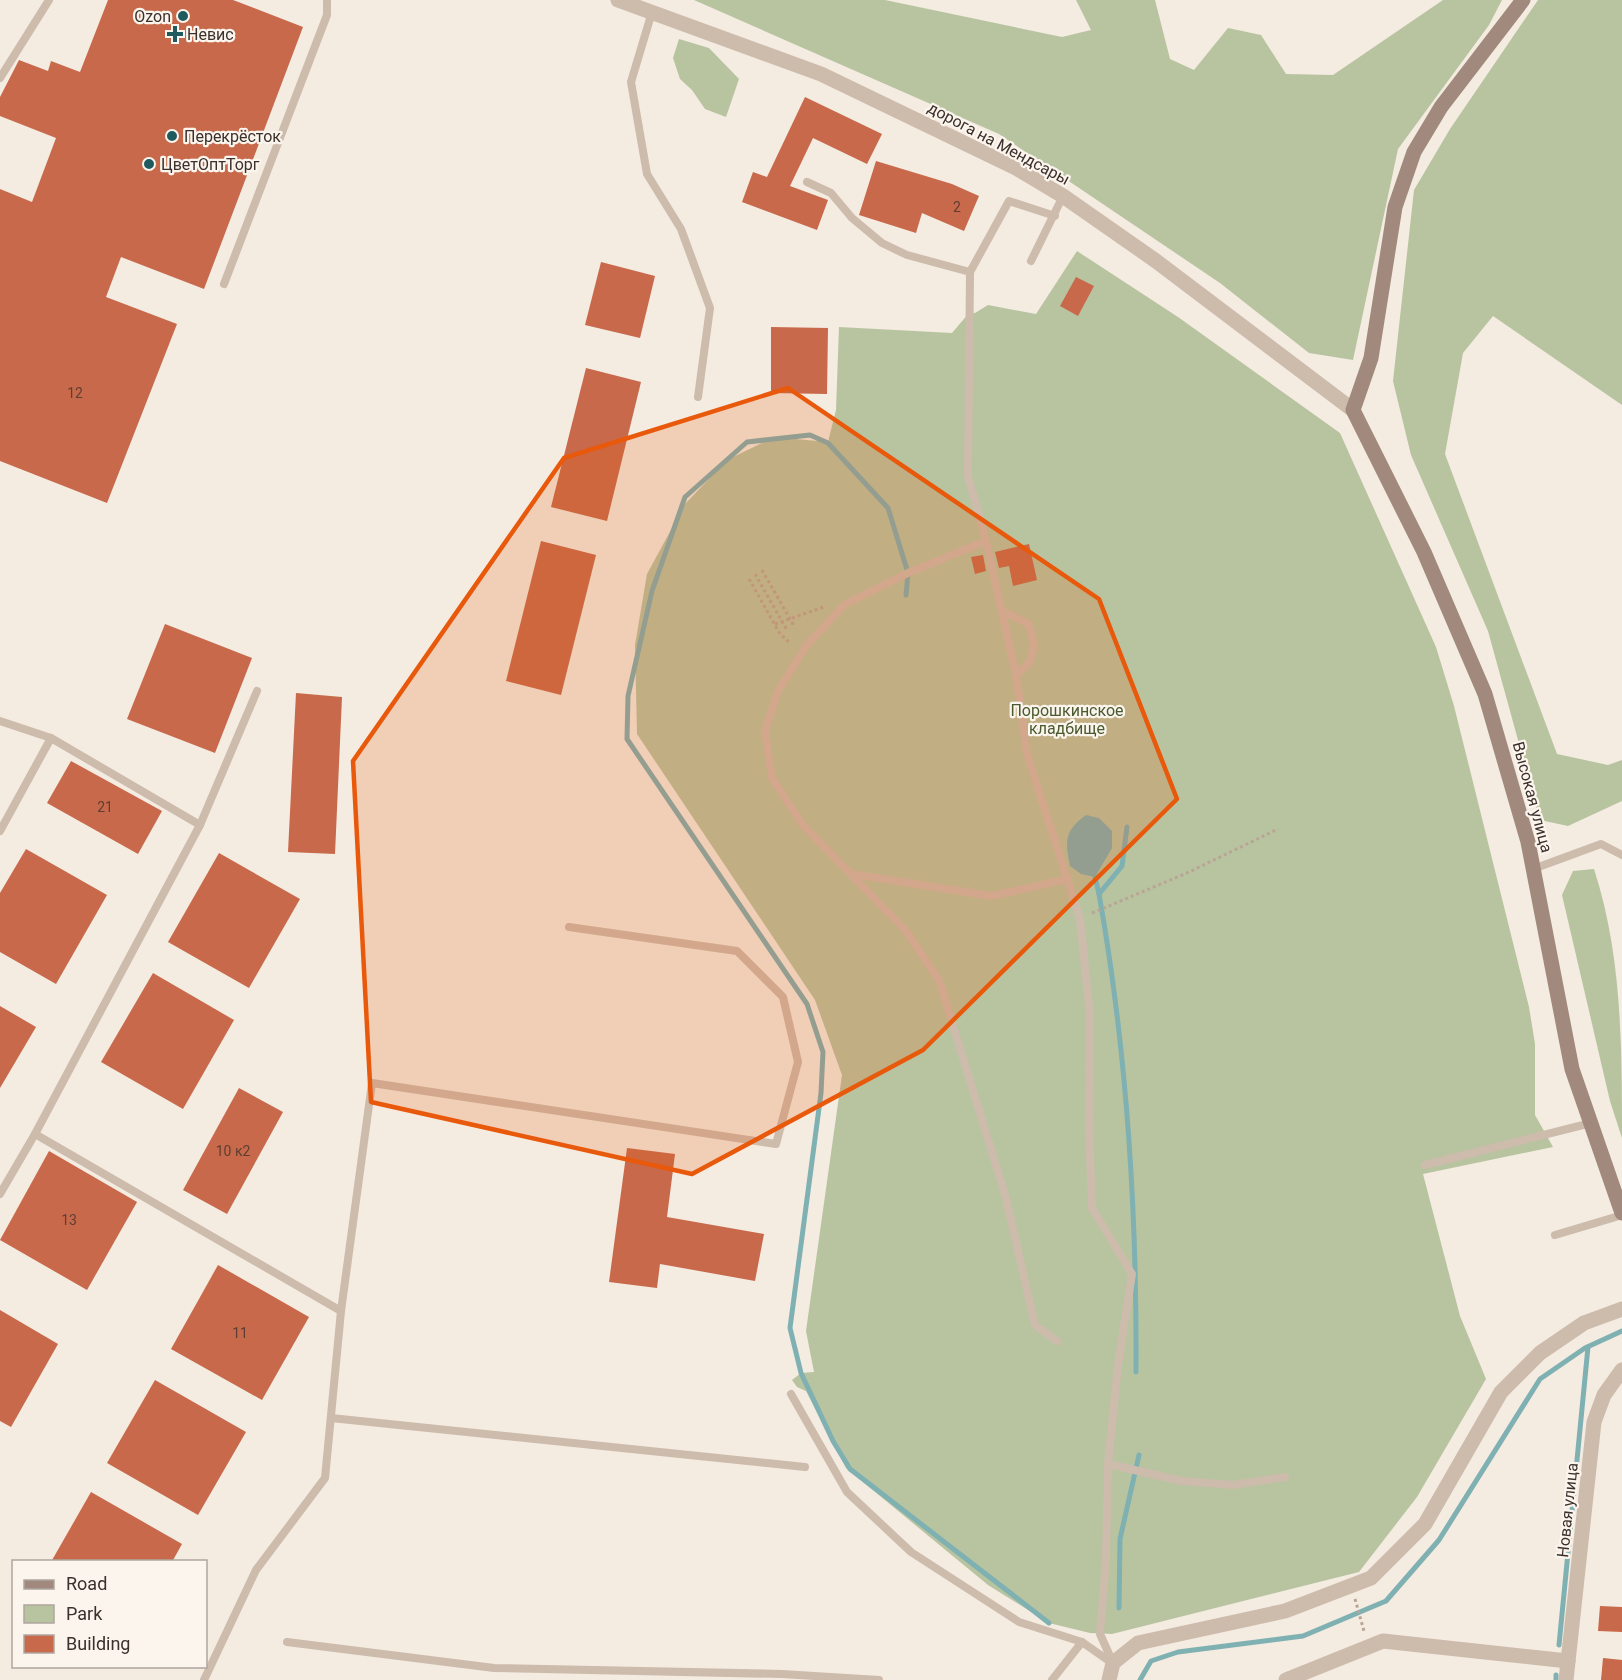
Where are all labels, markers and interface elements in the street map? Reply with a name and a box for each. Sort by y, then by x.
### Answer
place label: Ozon [134,7,171,26]
marker: Ozon [176,9,190,23]
place label: Невис [187,25,234,44]
marker: Невис [168,27,182,41]
street label: дорога на Мендсары [925,98,1073,189]
place label: Перекрёсток [184,127,281,146]
marker: Перекрёсток [165,129,179,143]
place label: ЦветОптТорг [161,155,260,174]
marker: ЦветОптТорг [142,157,156,171]
house number: 2 [953,199,961,215]
house number: 12 [67,385,83,401]
park label: Порошкинское кладбище [1010,701,1124,738]
street label: Высокая улица [1509,740,1556,855]
house number: 21 [97,799,113,815]
house number: 10 к2 [216,1143,250,1159]
house number: 13 [61,1212,77,1228]
house number: 11 [232,1325,248,1341]
street label: Новая улица [1553,1462,1582,1558]
legend [12,1560,207,1668]
text: Road [66,1573,107,1594]
text: Park [66,1603,103,1624]
text: Building [66,1633,130,1654]

